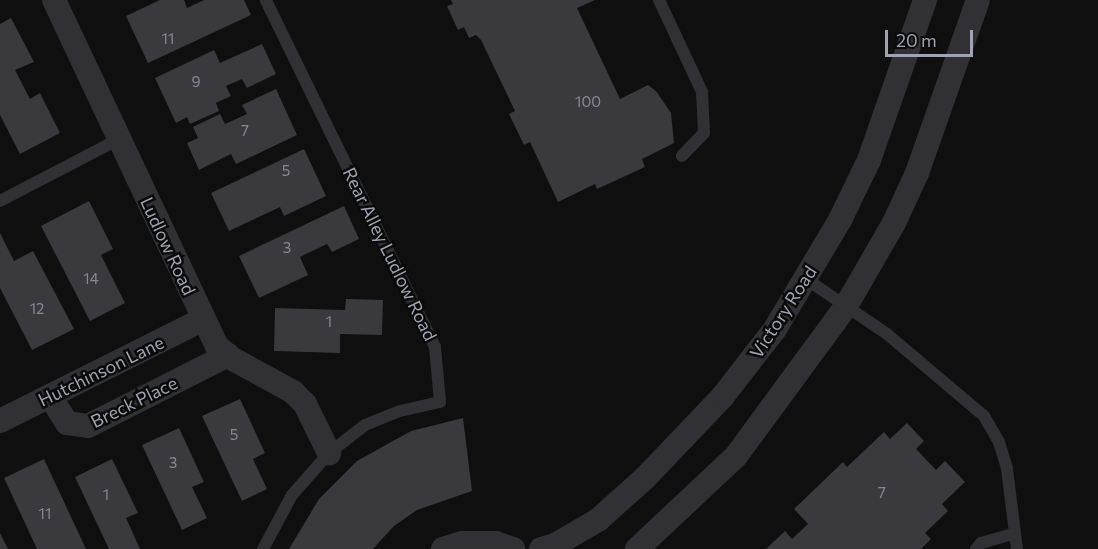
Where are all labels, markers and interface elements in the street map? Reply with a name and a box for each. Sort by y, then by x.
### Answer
scale bar [888,18,976,56]
text: 20 m [896,29,937,51]
house number: 11 [162,30,174,48]
house number: 9 [191,73,201,91]
house number: 100 [575,93,601,111]
house number: 7 [241,122,249,140]
house number: 5 [282,162,290,180]
street label: Rear Alley Ludlow Road [339,164,441,344]
street label: Ludlow Road [136,194,200,298]
house number: 3 [283,239,291,257]
street label: Victory Road [745,262,821,362]
house number: 14 [83,270,99,288]
house number: 12 [30,300,44,318]
house number: 1 [326,313,332,331]
street label: Hutchinson Lane [35,331,167,411]
street label: Breck Place [87,372,181,432]
house number: 5 [230,426,238,444]
house number: 3 [169,454,177,472]
house number: 7 [878,484,886,502]
house number: 1 [103,486,109,504]
house number: 11 [39,505,51,523]

